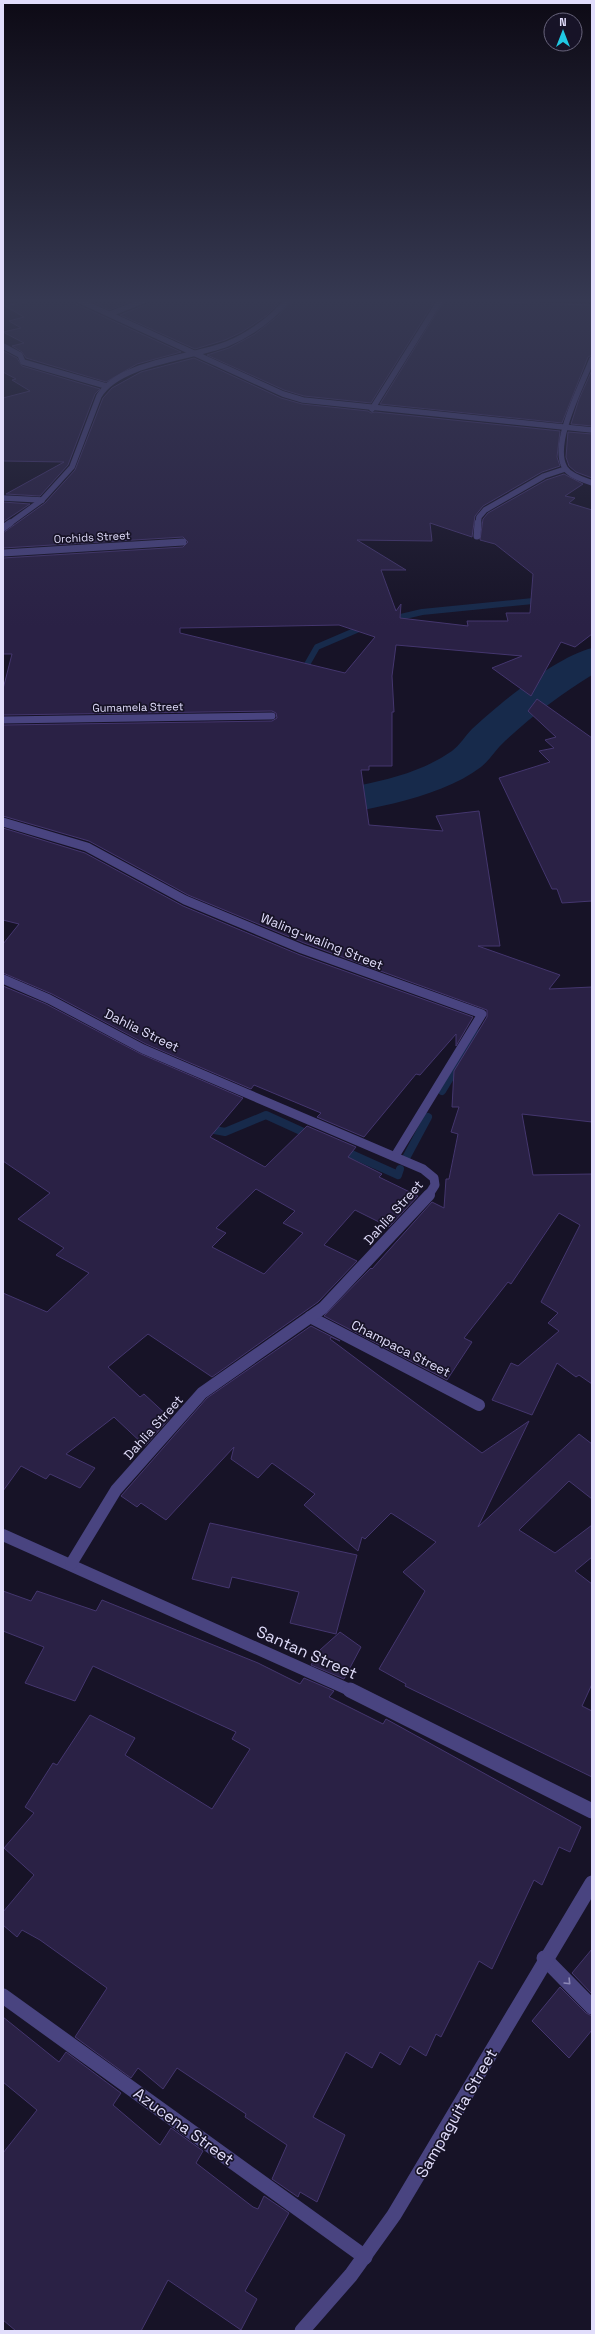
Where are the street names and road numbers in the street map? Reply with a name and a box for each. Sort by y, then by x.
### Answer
street label: Orchids Street [53,528,131,546]
street label: Gumamela Street [92,699,184,715]
street label: Waling-waling Street [258,909,386,974]
street label: Dahlia Street [102,1005,182,1056]
street label: Dahlia Street [360,1177,427,1248]
street label: Champaca Street [348,1316,453,1381]
street label: Dahlia Street [120,1392,187,1463]
street label: Santan Street [253,1621,360,1684]
street label: Sampaguita Street [411,2045,502,2182]
street label: Azucena Street [129,2083,238,2170]

